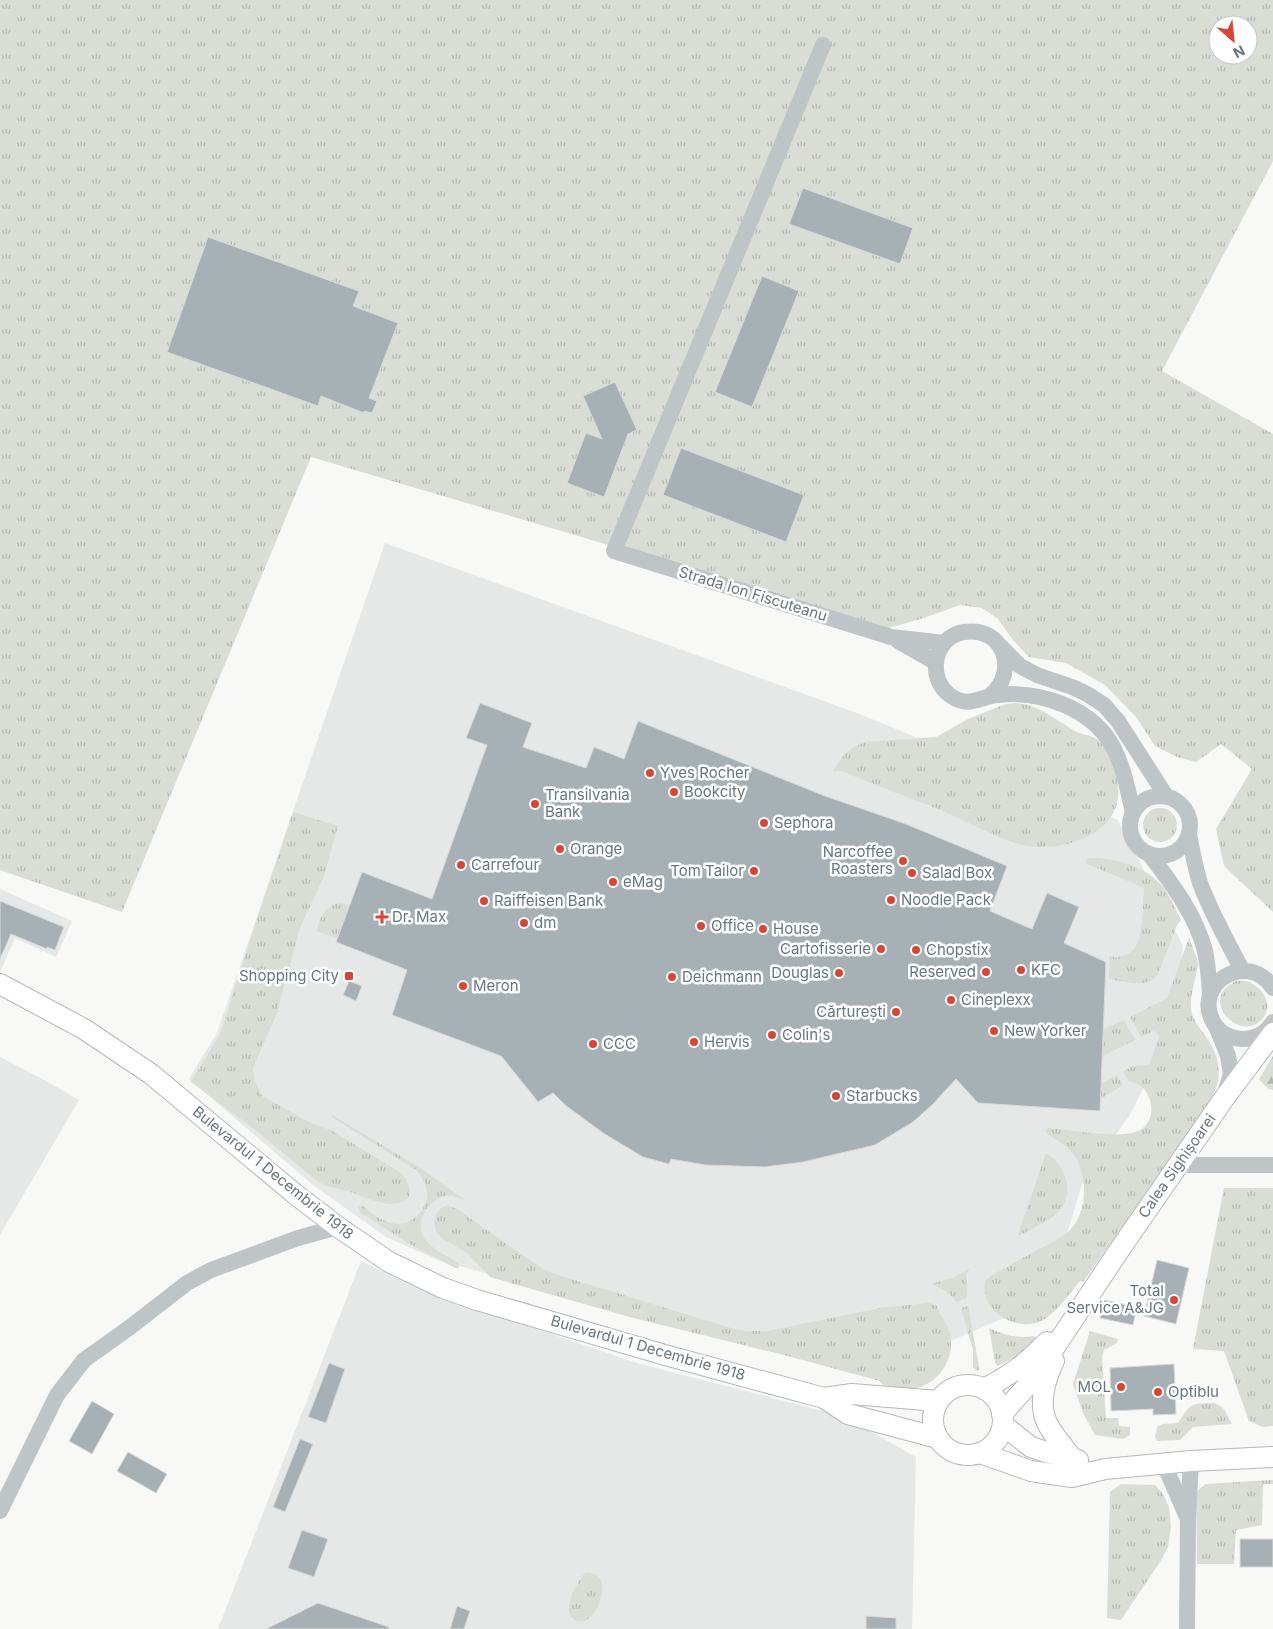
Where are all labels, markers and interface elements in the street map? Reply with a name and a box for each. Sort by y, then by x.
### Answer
north arrow [1208,15,1258,65]
text: N [1231,42,1248,62]
street label: Strada Ion Fiscuteanu [677,562,830,625]
place label: Yves Rocher [660,763,750,782]
marker: Yves Rocher [644,767,656,779]
place label: Bookcity [684,782,746,801]
place label: Transilvania Bank [545,785,630,821]
marker: Bookcity [668,786,680,798]
marker: Transilvania Bank [529,798,541,810]
place label: Sephora [774,813,834,832]
marker: Sephora [758,817,770,829]
place label: Orange [570,839,622,858]
place label: Narcoffee Roasters [823,842,893,878]
marker: Orange [554,843,566,855]
place label: Carrefour [471,855,539,874]
marker: Narcoffee Roasters [897,855,909,867]
marker: Carrefour [455,859,467,871]
place label: Tom Tailor [670,861,744,880]
place label: Salad Box [922,863,992,882]
marker: Tom Tailor [748,865,760,877]
marker: Salad Box [906,867,918,879]
place label: eMag [623,872,663,891]
marker: eMag [607,876,619,888]
place label: Noodle Pack [901,890,992,909]
place label: Raiffeisen Bank [494,891,604,910]
marker: Noodle Pack [885,894,897,906]
marker: Raiffeisen Bank [478,895,490,907]
place label: Dr. Max [392,907,446,926]
marker: Dr. Max [376,911,388,923]
place label: dm [534,913,556,932]
place label: Office [711,916,754,935]
marker: dm [518,917,530,929]
place label: House [773,919,819,938]
marker: Office [695,920,707,932]
marker: House [757,923,769,935]
place label: Cartofisserie [780,939,871,958]
place label: Chopstix [926,940,989,959]
marker: Cartofisserie [875,943,887,955]
marker: Chopstix [910,944,922,956]
place label: KFC [1031,960,1061,979]
place label: Reserved [909,962,976,981]
place label: Douglas [771,963,829,982]
marker: KFC [1015,964,1027,976]
place label: Shopping City [239,966,340,985]
marker: Reserved [980,966,992,978]
place label: Deichmann [682,967,762,986]
marker: Douglas [833,967,845,979]
marker: Shopping City [343,970,355,982]
marker: Deichmann [666,971,678,983]
place label: Meron [473,976,519,995]
marker: Meron [457,980,469,992]
place label: Cineplexx [961,990,1031,1009]
marker: Cineplexx [945,994,957,1006]
place label: Cărturești [816,1002,886,1021]
marker: Cărturești [890,1006,902,1018]
place label: New Yorker [1004,1021,1087,1040]
place label: Colin's [782,1025,831,1044]
marker: New Yorker [988,1025,1000,1037]
marker: Colin's [766,1029,778,1041]
place label: Hervis [704,1032,750,1051]
place label: CCC [603,1034,636,1053]
marker: Hervis [688,1036,700,1048]
marker: CCC [587,1038,599,1050]
place label: Starbucks [846,1086,918,1105]
marker: Starbucks [830,1090,842,1102]
street label: Bulevardul 1 Decembrie 1918 [189,1102,358,1243]
street label: Calea Sighișoarei [1134,1110,1220,1221]
place label: Total Service A&JG [1066,1281,1164,1317]
marker: Total Service A&JG [1168,1294,1180,1306]
street label: Bulevardul 1 Decembrie 1918 [549,1311,748,1384]
place label: MOL [1077,1377,1111,1396]
marker: MOL [1115,1381,1127,1393]
place label: Optiblu [1168,1382,1219,1401]
marker: Optiblu [1152,1386,1164,1398]

